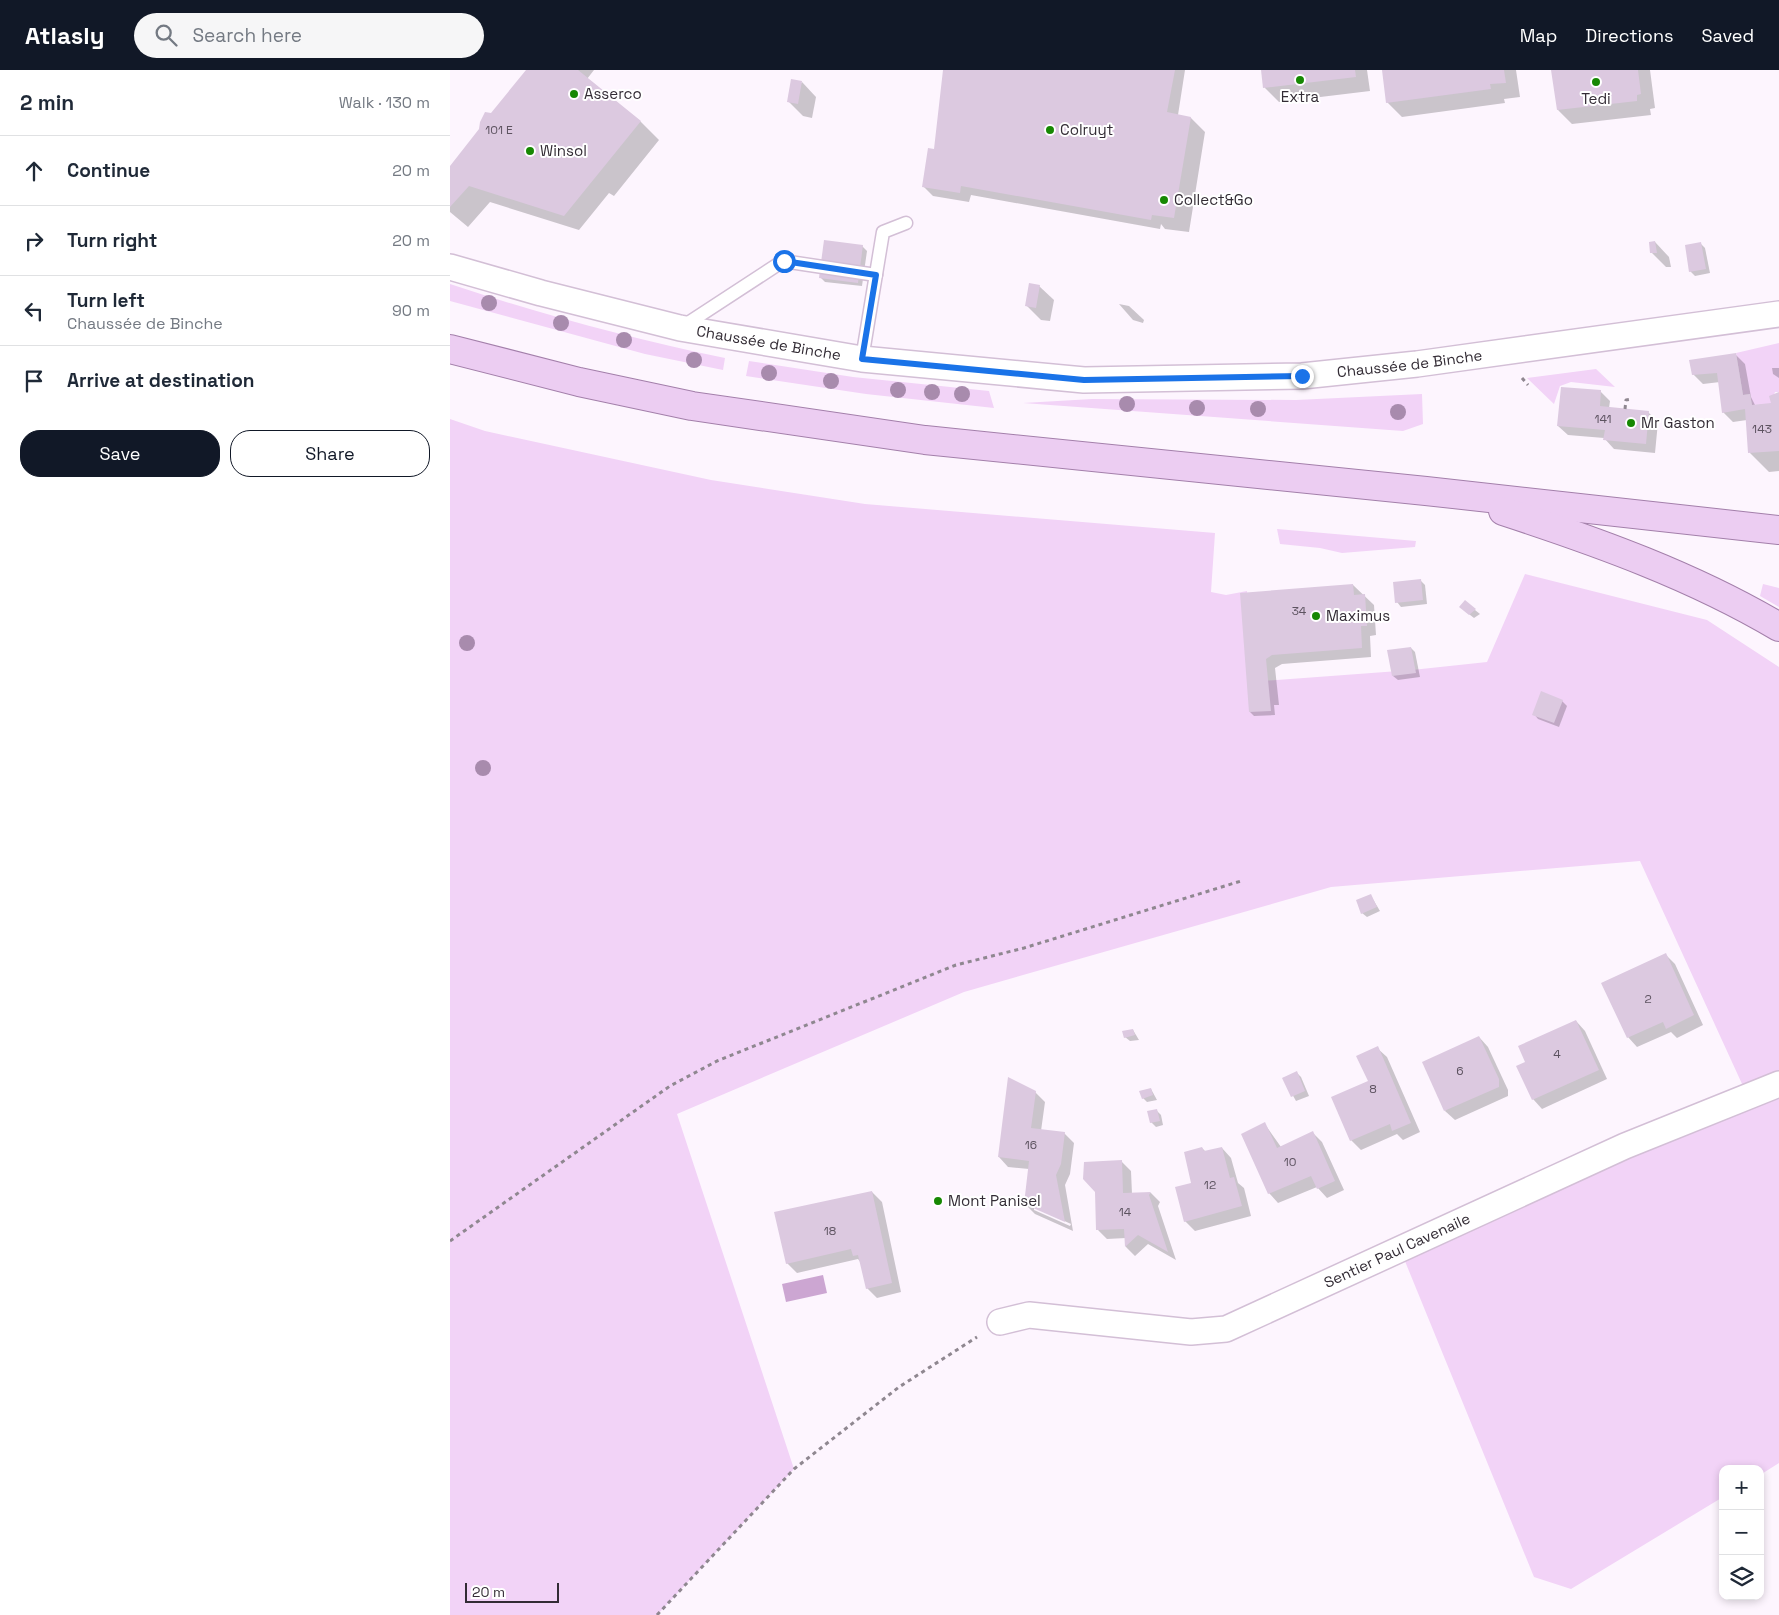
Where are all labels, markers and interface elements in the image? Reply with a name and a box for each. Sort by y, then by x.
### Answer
search box [134,13,484,58]
text: Atlasly [25,20,104,51]
icon: search [152,21,180,49]
text: Search here [192,23,302,48]
text: Map [1520,24,1557,47]
text: Directions [1585,24,1674,47]
text: Saved [1702,24,1754,47]
marker: Extra [1294,74,1306,86]
marker: Tedi [1590,76,1602,88]
place label: Asserco [584,84,642,103]
place label: Extra [1281,87,1320,106]
marker: Asserco [568,88,580,100]
text: 2 min [20,89,74,116]
place label: Tedi [1581,89,1611,108]
text: Walk · 130 m [339,92,430,113]
place label: Colruyt [1060,120,1114,139]
house number: 101 E [485,122,513,138]
marker: Colruyt [1044,124,1056,136]
place label: Winsol [540,141,587,160]
marker: Winsol [524,145,536,157]
icon: ahead [20,157,48,185]
text: Continue [67,158,150,183]
text: 20 m [392,160,430,181]
place label: Collect&Go [1174,190,1253,209]
marker: Collect&Go [1158,194,1170,206]
icon: right [20,227,48,255]
text: Turn right [67,228,157,253]
text: 20 m [392,230,430,251]
route start [773,250,796,273]
text: Turn left [67,288,145,313]
icon: left [20,297,48,325]
text: 90 m [392,300,430,321]
text: Chaussée de Binche [67,313,223,334]
street label: Chaussée de Binche [695,321,843,364]
street label: Chaussée de Binche [1336,345,1484,381]
route end [1291,365,1314,388]
icon: arrive [20,367,48,395]
text: Arrive at destination [67,368,255,393]
house number: 141 [1594,411,1612,427]
place label: Mr Gaston [1641,413,1715,432]
marker: Mr Gaston [1625,417,1637,429]
house number: 143 [1752,421,1772,437]
button: Save [20,430,220,477]
button: Share [230,430,430,477]
house number: 34 [1292,603,1307,619]
place label: Maximus [1326,606,1390,625]
marker: Maximus [1310,610,1322,622]
house number: 2 [1644,991,1652,1007]
house number: 4 [1553,1046,1561,1062]
house number: 6 [1456,1063,1464,1079]
house number: 8 [1369,1081,1377,1097]
house number: 16 [1025,1137,1037,1153]
house number: 10 [1284,1154,1296,1170]
house number: 12 [1204,1177,1216,1193]
place label: Mont Panisel [948,1191,1041,1210]
marker: Mont Panisel [932,1195,944,1207]
house number: 14 [1119,1204,1132,1220]
street label: Sentier Paul Cavenaile [1321,1208,1473,1292]
house number: 18 [824,1223,836,1239]
map controls [1719,1465,1764,1600]
button: + [1719,1465,1764,1510]
button: − [1719,1510,1764,1555]
button: layers [1719,1555,1764,1600]
scale bar [465,1580,559,1603]
text: 20 m [472,1583,505,1601]

